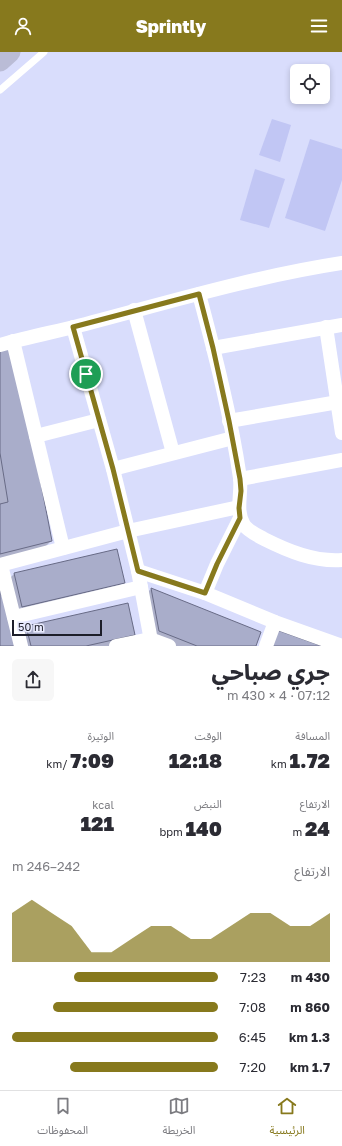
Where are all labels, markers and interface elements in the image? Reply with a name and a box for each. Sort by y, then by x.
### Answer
icon: person [12,15,34,37]
text: Sprintly [136,15,206,37]
icon: menu [308,15,330,37]
map controls [290,64,330,104]
button: locate [290,64,330,104]
pin [69,357,103,391]
icon: arrive [75,363,97,385]
scale bar [12,618,102,637]
text: 50 m [18,620,44,633]
text: جري صباحي [211,658,330,685]
button: share [12,659,54,701]
text: 07:12 · 4 × 430 m [227,687,330,703]
text: الوتيرة [88,729,114,742]
text: الوقت [194,729,222,742]
text: المسافة [295,729,330,742]
text: 7:09 [70,748,114,772]
text: 12:18 [169,748,222,772]
text: 1.72 [290,748,330,772]
text: /km [46,757,70,770]
text: km [271,757,290,770]
text: النبض [194,797,222,810]
text: الارتفاع [300,797,330,810]
text: kcal [92,798,114,811]
text: 121 [80,811,114,835]
text: 140 [186,816,222,840]
text: 24 [305,816,330,840]
text: bpm [160,825,186,838]
text: m [292,825,305,838]
text: 242–246 m [12,858,80,874]
text: الارتفاع [294,863,330,879]
text: 7:23 [240,969,266,985]
text: 430 m [291,969,330,985]
text: 7:08 [239,999,266,1015]
text: 860 m [290,999,330,1015]
text: 6:45 [239,1029,266,1045]
text: 1.3 km [289,1029,330,1045]
text: 7:20 [240,1059,266,1075]
text: 1.7 km [290,1059,330,1075]
tab: المحفوظات [37,1095,88,1142]
tab: الخريطة [162,1095,195,1142]
tab: الرئيسية [270,1095,305,1142]

